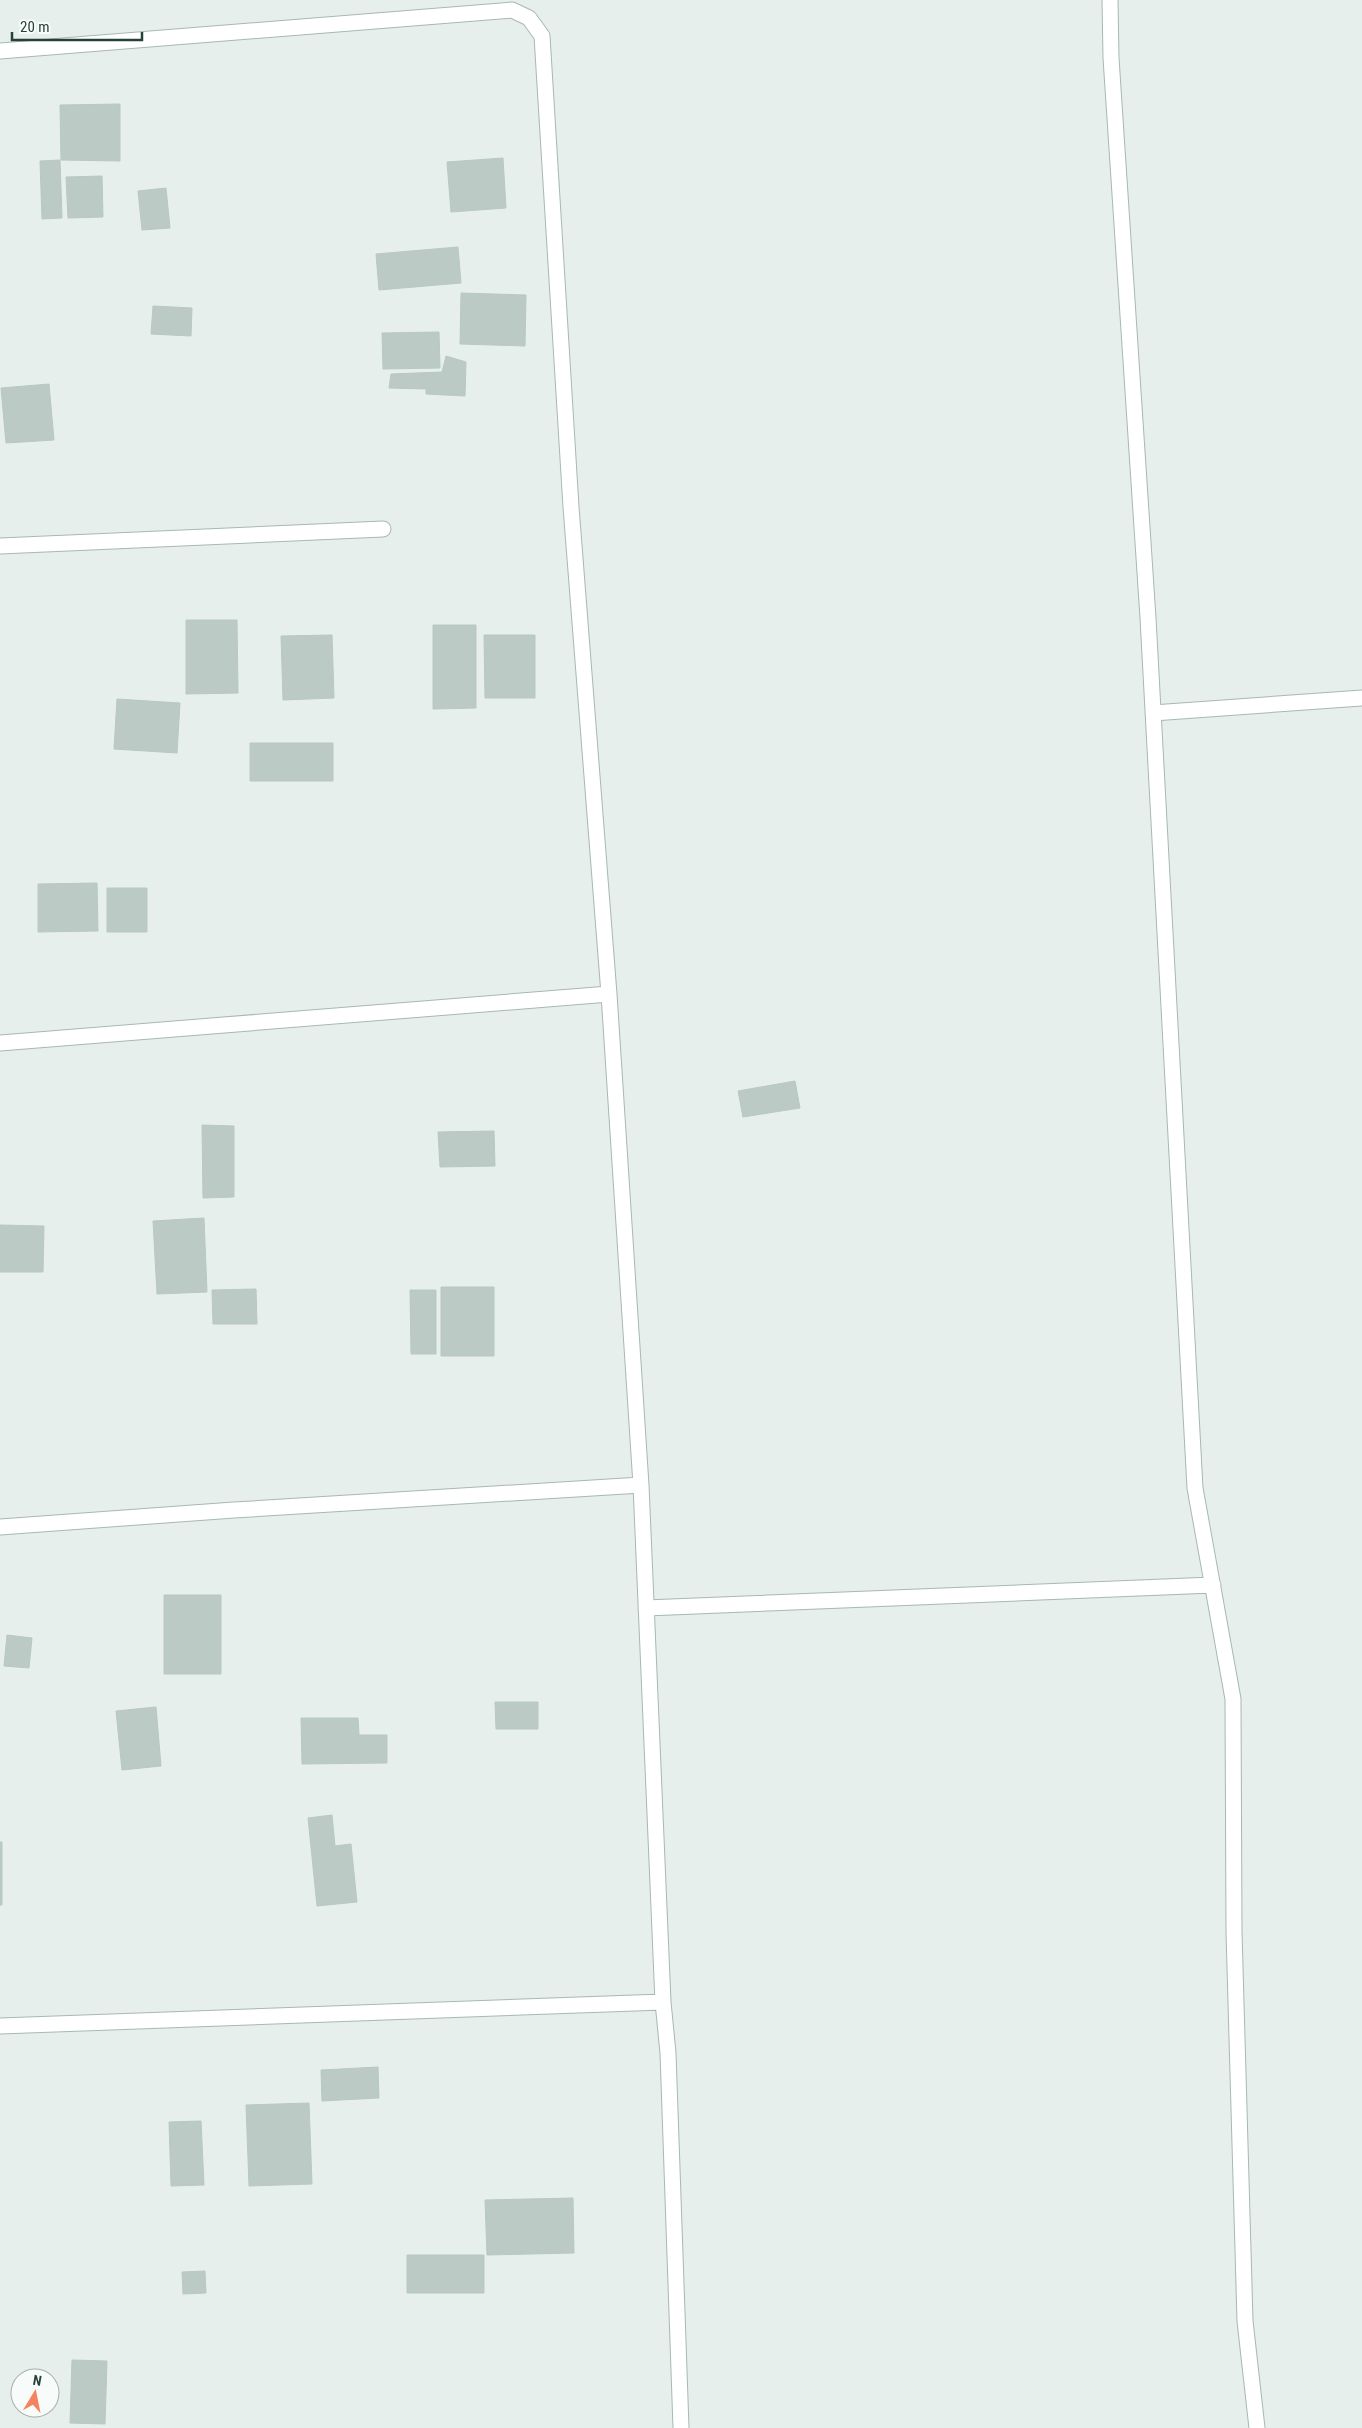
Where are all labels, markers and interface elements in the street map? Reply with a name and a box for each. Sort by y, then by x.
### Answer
scale bar [12,10,142,42]
text: 20 m [20,18,50,36]
north arrow [10,2368,60,2418]
text: N [32,2372,43,2389]

